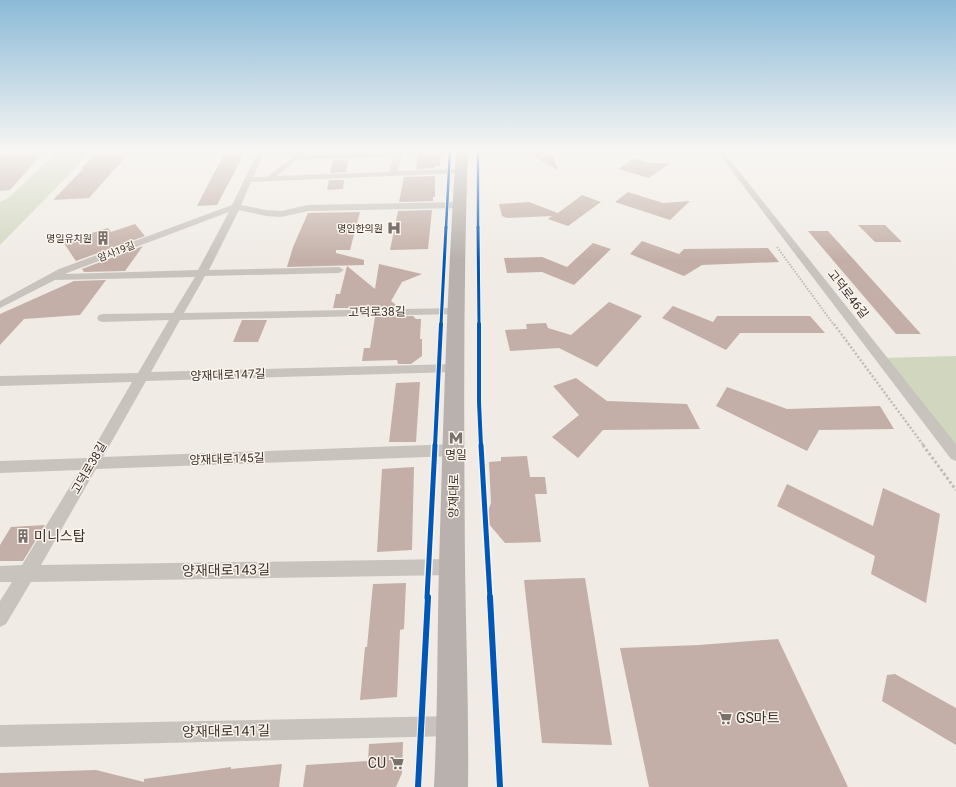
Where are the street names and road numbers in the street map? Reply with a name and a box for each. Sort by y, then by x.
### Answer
street label: 암사19길 [96,239,136,264]
street label: 고덕로46길 [825,267,871,321]
street label: 고덕로38길 [348,304,406,320]
street label: 양재대로147길 [190,367,266,383]
street label: 고덕로38길 [69,440,109,496]
street label: 양재대로145길 [189,451,265,467]
street label: 양재대로 [447,474,461,518]
street label: 양재대로143길 [182,561,270,579]
street label: 양재대로141길 [182,722,270,740]

